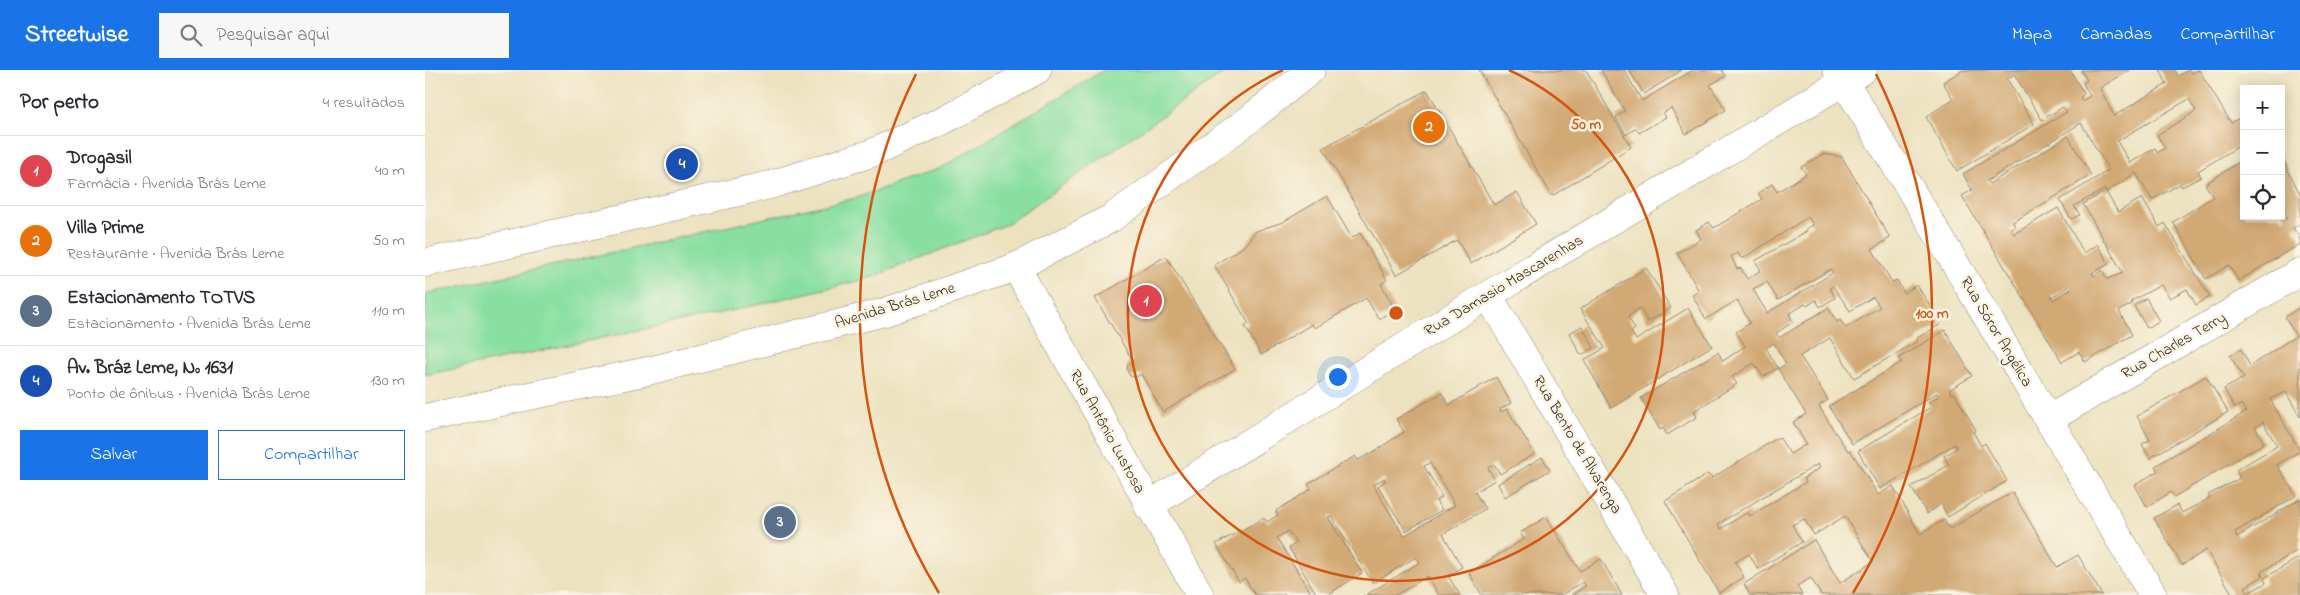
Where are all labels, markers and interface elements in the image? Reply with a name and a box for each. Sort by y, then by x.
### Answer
search box [159,13,509,58]
text: Streetwise [25,18,129,53]
icon: search [177,21,205,49]
text: Pesquisar aqui [217,22,330,49]
text: Mapa [2012,22,2052,48]
text: Camadas [2080,22,2153,48]
text: Compartilhar [2181,22,2275,48]
map controls [2240,85,2285,220]
button: + [2240,85,2285,130]
text: Por perto [20,88,99,118]
text: 4 resultados [323,91,405,115]
pin: 2 [1413,108,1445,146]
text: 50 m [1571,114,1602,136]
button: − [2240,130,2285,175]
text: Drogasil [67,145,132,172]
pin: 4 [666,145,698,183]
text: 1 [33,159,39,183]
text: 40 m [375,159,405,183]
text: Farmácia · Avenida Brás Leme [67,172,266,196]
button: locate [2240,175,2285,220]
text: Villa Prime [67,215,144,242]
text: 2 [32,229,40,253]
text: 50 m [373,229,405,253]
street label: Rua Damasio Mascarenhas [1420,229,1588,343]
text: Restaurante · Avenida Brás Leme [67,242,284,266]
street label: Rua Sóror Angélica [1954,272,2038,392]
street label: Avenida Brás Leme [832,276,959,336]
pin: 1 [1130,282,1162,320]
text: Estacionamento TOTVS [67,285,255,312]
text: 3 [33,299,39,323]
text: 110 m [371,299,405,323]
text: 100 m [1915,303,1949,325]
centre of rings [1387,304,1405,322]
street label: Rua Charles Terry [2117,306,2231,386]
text: Estacionamento · Avenida Brás Leme [67,312,311,336]
text: Av. Bráz Leme, Nº 1631 [67,355,233,382]
your location [1325,364,1351,390]
street label: Rua Antônio Lustosa [1063,365,1151,499]
text: 4 [33,369,39,393]
text: 130 m [370,369,405,393]
street label: Rua Bento de Alvarenga [1526,371,1628,519]
text: Ponto de ônibus · Avenida Brás Leme [67,382,310,406]
button: Salvar [20,430,208,480]
button: Compartilhar [218,430,405,480]
pin: 3 [764,503,796,541]

